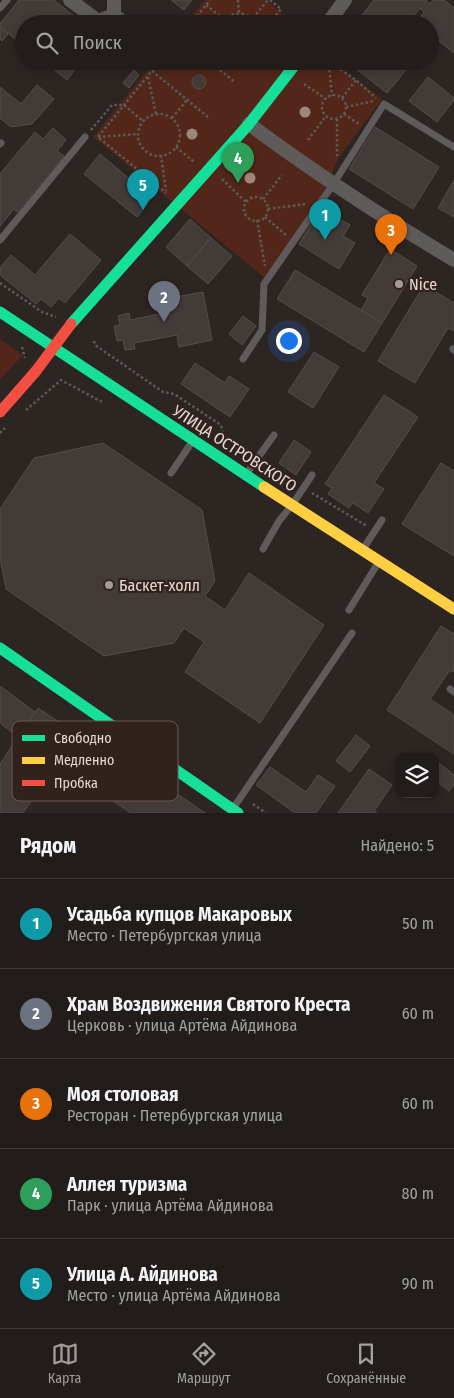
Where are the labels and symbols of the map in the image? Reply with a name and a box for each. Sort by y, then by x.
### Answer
pin: 4 [222,142,254,183]
pin: 5 [127,169,159,210]
pin: 1 [309,199,341,240]
pin: 3 [375,214,407,255]
place label: Nice [409,275,437,294]
marker: Nice [393,278,405,290]
pin: 2 [148,281,180,322]
your location [276,328,302,354]
street label: УЛИЦА ОСТРОВСКОГО [168,401,300,496]
place label: Баскет-холл [119,576,200,595]
marker: Баскет-холл [103,579,115,591]
legend [12,721,178,801]
text: Свободно [54,730,112,747]
text: Медленно [54,752,114,769]
text: Пробка [54,775,98,792]

